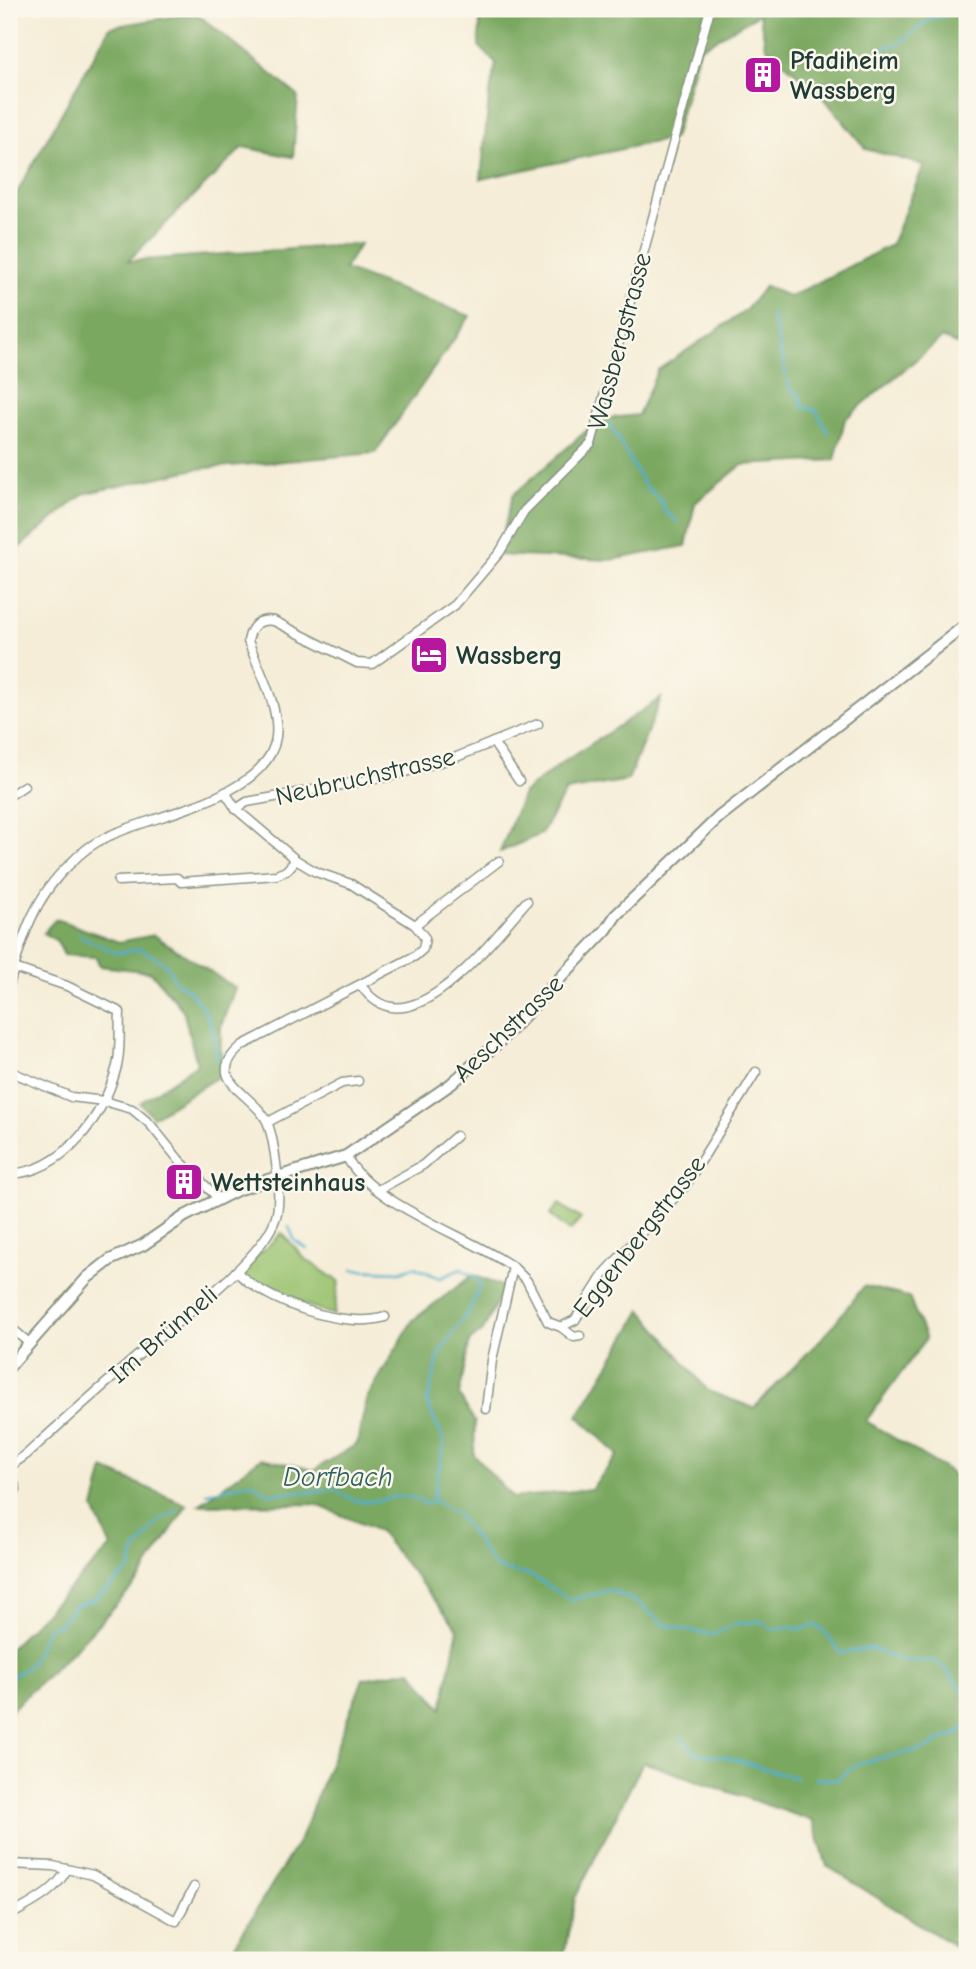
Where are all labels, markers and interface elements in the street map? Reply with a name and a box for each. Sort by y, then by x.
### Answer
place label: Pfadiheim Wassberg [790,46,899,106]
building icon: Pfadiheim Wassberg [742,54,784,96]
street label: Wassbergstrasse [582,249,658,433]
hotel icon: Wassberg [408,634,450,676]
place label: Wassberg [456,641,562,671]
street label: Neubruchstrasse [272,742,458,812]
street label: Aeschstrasse [447,969,570,1089]
street label: Eggenbergstrasse [567,1150,712,1323]
building icon: Wettsteinhaus [163,1161,205,1203]
place label: Wettsteinhaus [211,1168,365,1198]
street label: Im Brünneli [103,1280,224,1390]
water label: Dorfbach [283,1461,393,1493]

